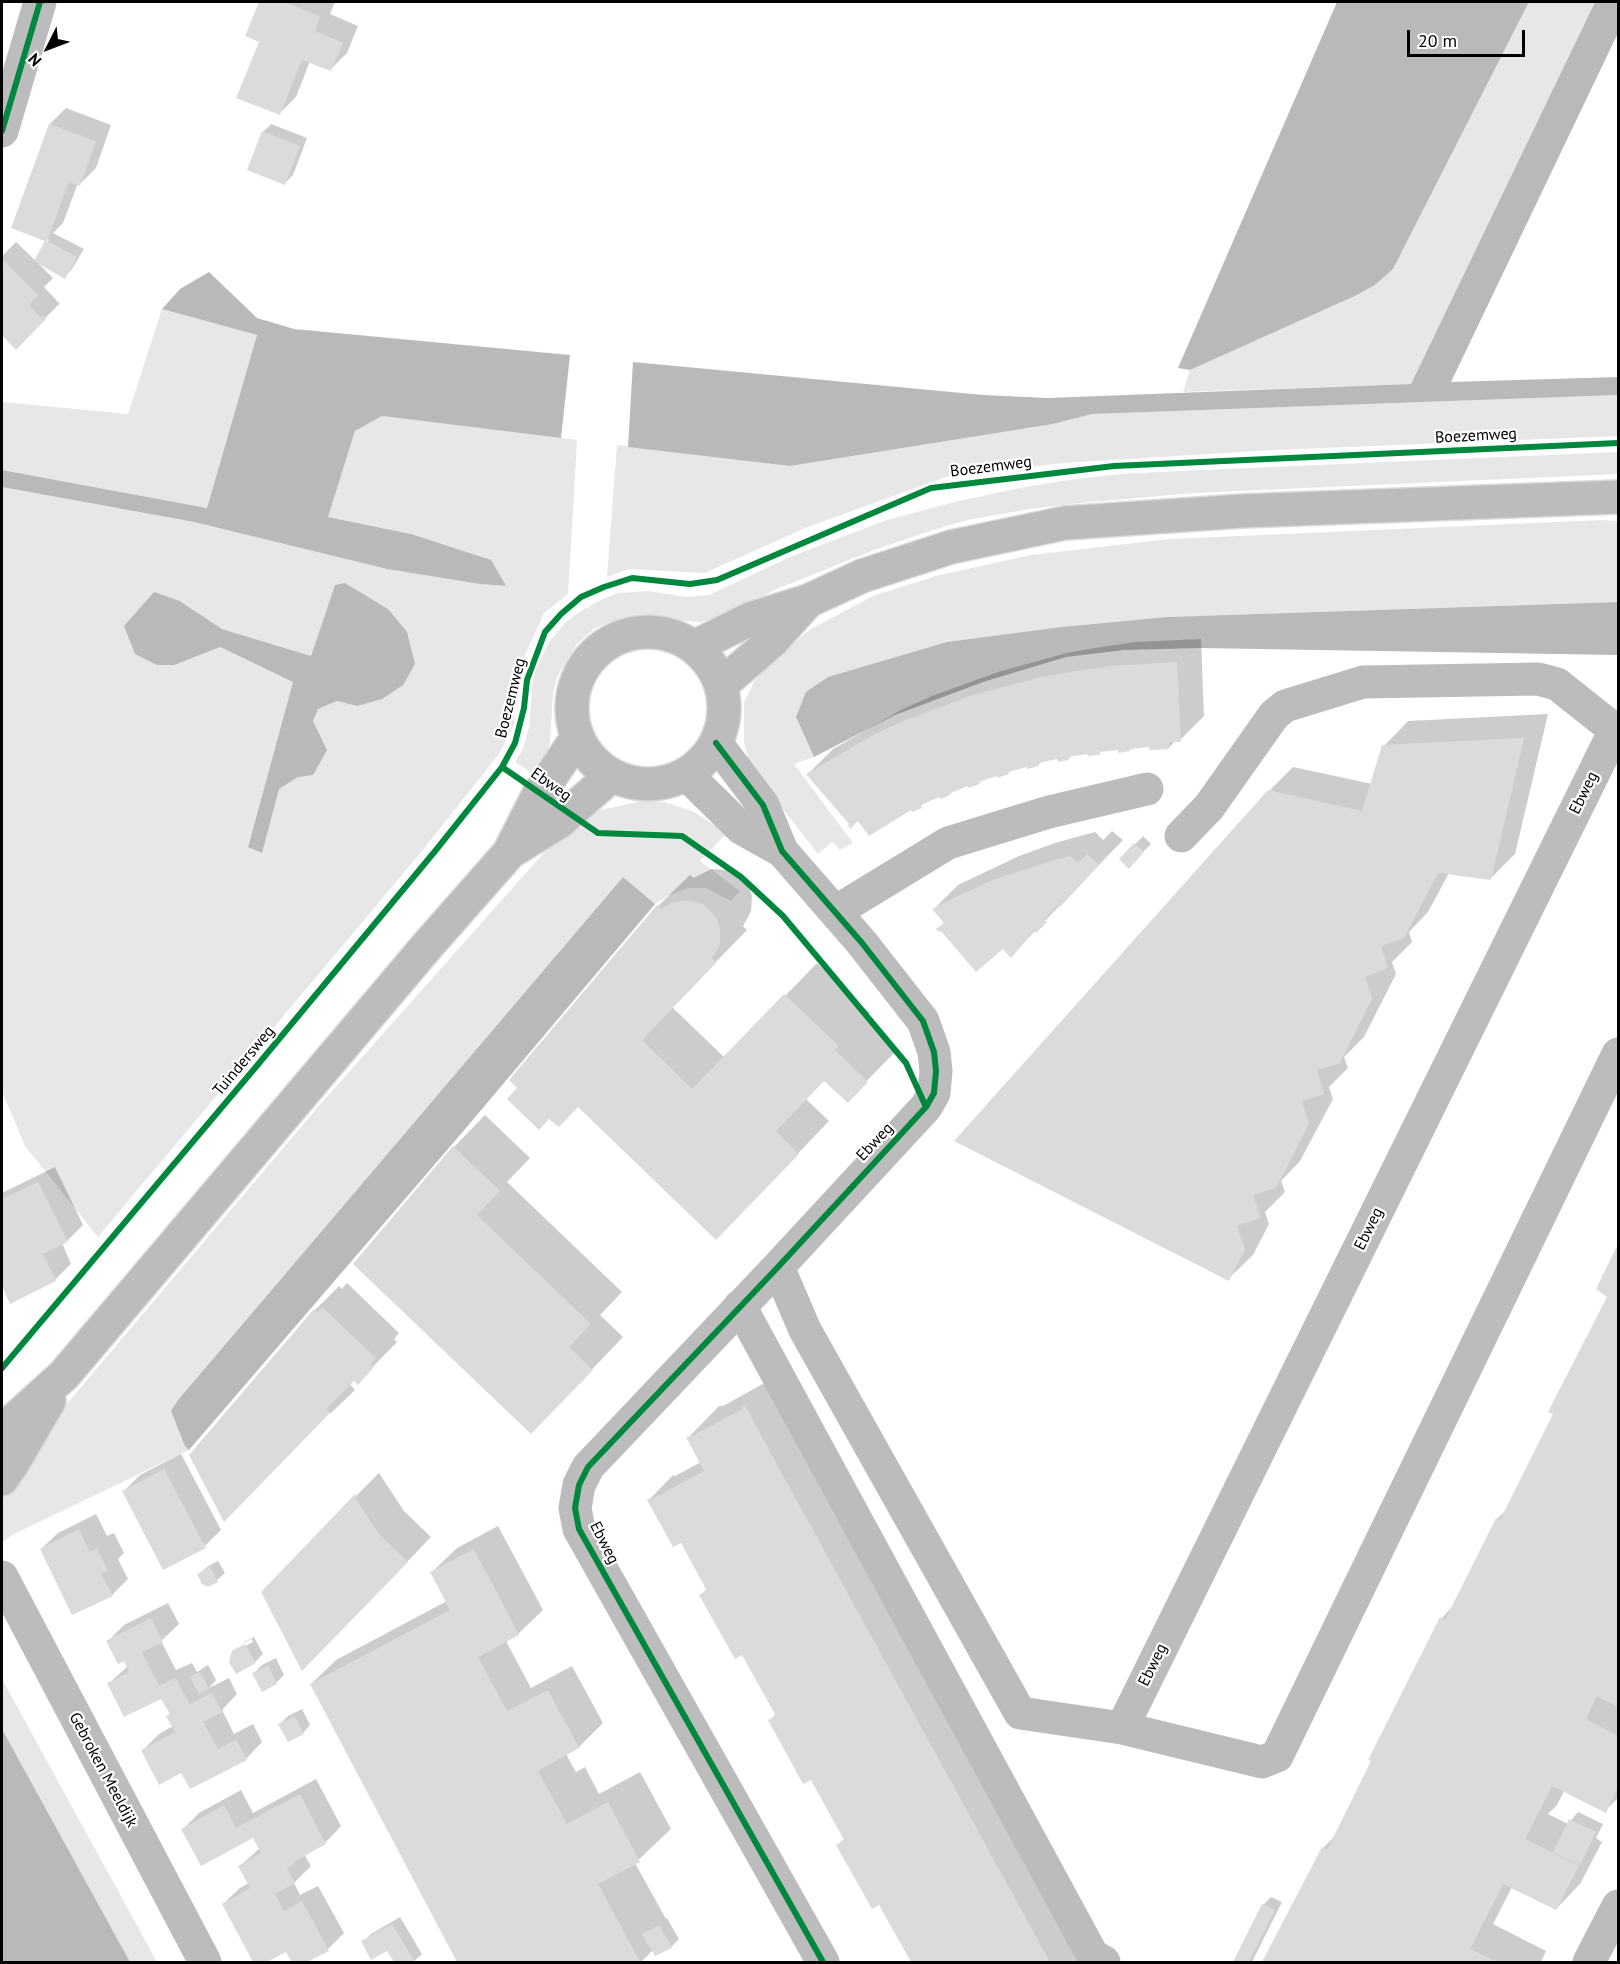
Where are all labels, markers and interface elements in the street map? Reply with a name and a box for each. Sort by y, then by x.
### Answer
north arrow [18,18,78,78]
scale bar [1410,18,1528,56]
text: 20 m [1418,29,1457,52]
text: N [24,49,46,71]
street label: Boezemweg [1435,424,1517,448]
street label: Boezemweg [949,452,1033,482]
street label: Boezemweg [492,656,530,740]
street label: Ebweg [527,764,575,806]
street label: Ebweg [1565,768,1603,818]
street label: Tuindersweg [209,1022,279,1100]
street label: Ebweg [853,1119,897,1165]
street label: Ebweg [1350,1204,1388,1254]
street label: Ebweg [585,1519,623,1567]
street label: Ebweg [1134,1640,1172,1690]
street label: Gebroken Meeldijk [65,1709,141,1831]

